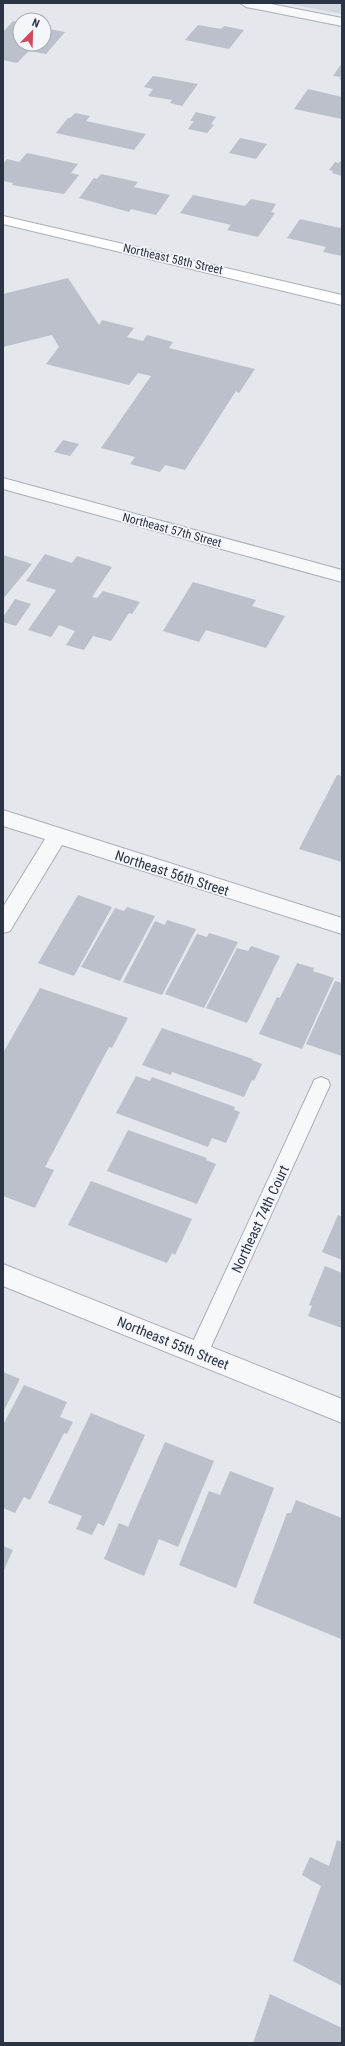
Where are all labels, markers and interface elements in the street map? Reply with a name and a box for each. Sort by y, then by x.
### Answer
north arrow [12,12,52,52]
text: N [30,16,42,31]
street label: Northeast 58th Street [122,241,225,277]
street label: Northeast 57th Street [121,510,223,550]
street label: Northeast 56th Street [113,847,231,899]
street label: Northeast 74th Court [228,1163,292,1275]
street label: Northeast 55th Street [115,1313,231,1373]

